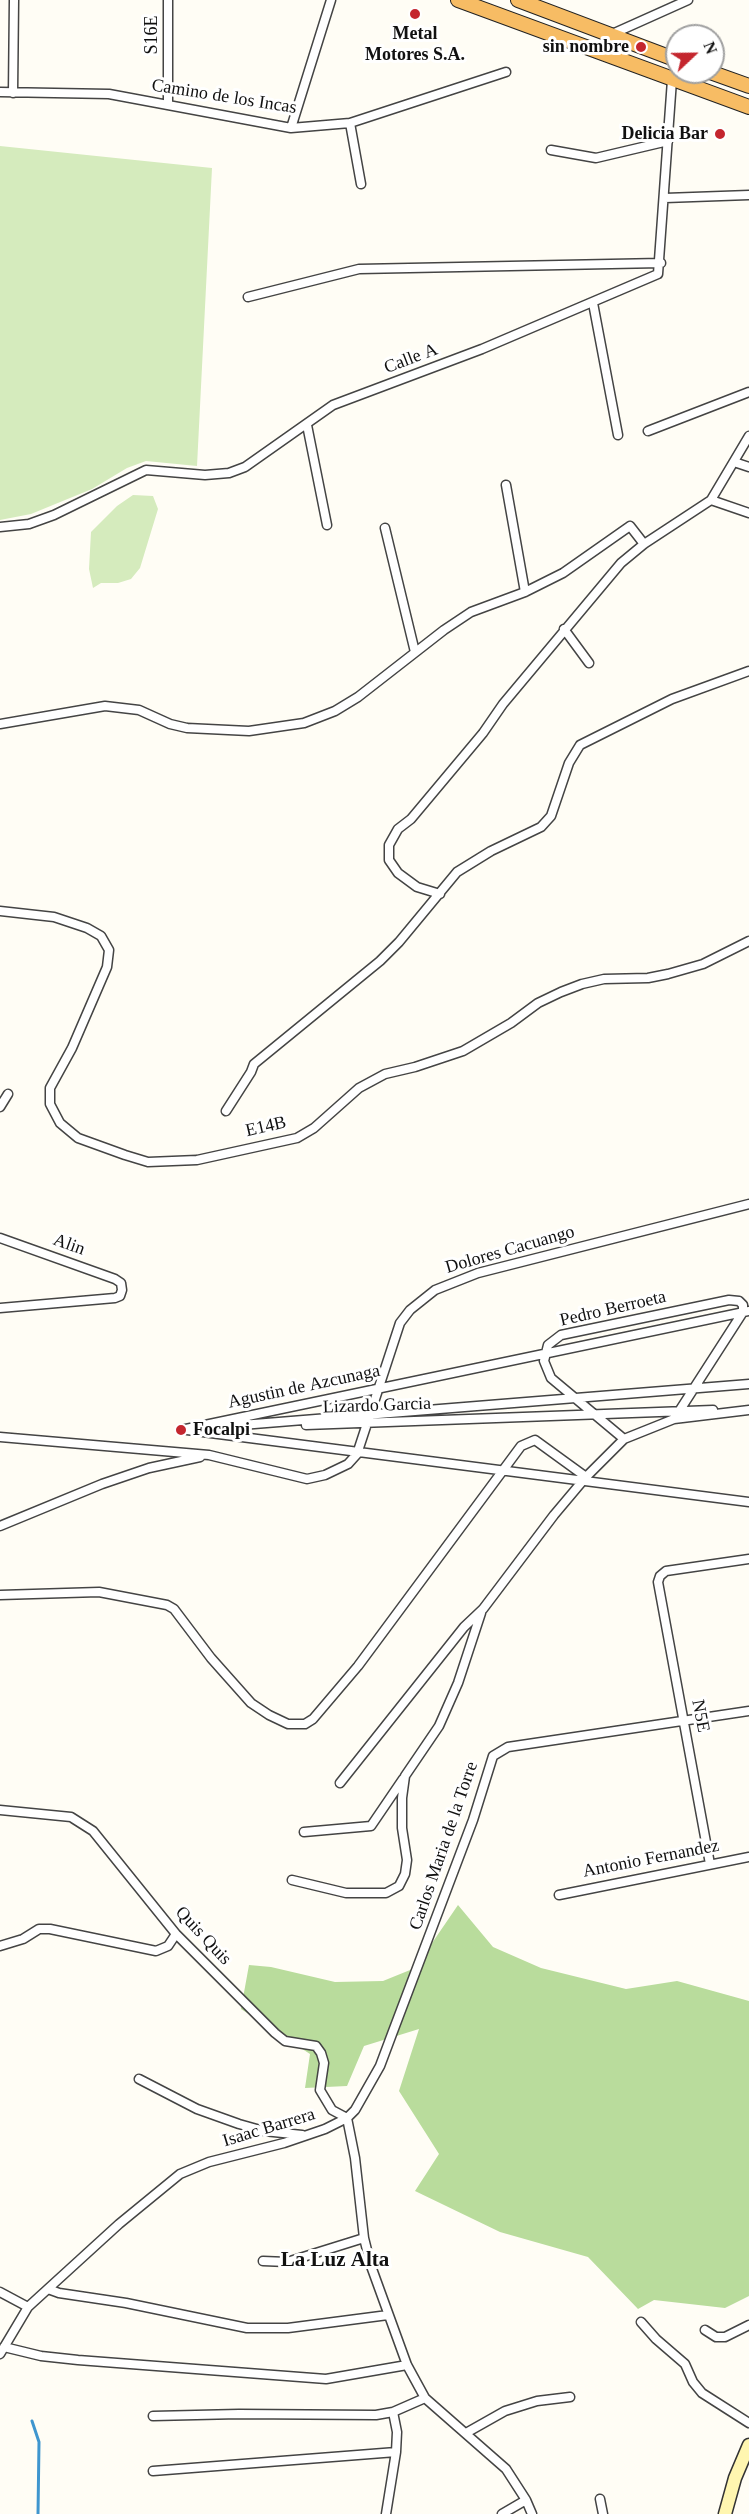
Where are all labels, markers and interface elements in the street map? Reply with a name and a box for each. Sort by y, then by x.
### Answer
marker: Metal Motores S.A. [408,7,422,21]
street label: S16E [141,15,163,55]
place label: Metal Motores S.A. [365,23,465,66]
north arrow [665,24,725,84]
place label: sin nombre [543,36,629,58]
text: N [700,39,720,56]
marker: sin nombre [634,40,648,54]
street label: Camino de los Incas [150,75,298,119]
place label: Delicia Bar [622,123,708,145]
marker: Delicia Bar [713,127,727,141]
street label: Calle A [381,339,441,379]
street label: E14B [244,1112,288,1142]
street label: Dolores Cacuango [443,1221,577,1279]
street label: Alin [50,1229,88,1261]
street label: Pedro Berroeta [558,1286,668,1332]
street label: Agustin de Azcunaga [226,1360,382,1414]
street label: Lizardo Garcia [322,1393,432,1419]
place label: Focalpi [193,1419,250,1441]
marker: Focalpi [174,1423,188,1437]
street label: N5E [686,1698,714,1734]
street label: Carlos Maria de la Torre [405,1759,483,1933]
street label: Antonio Fernandez [581,1835,721,1883]
street label: Quis Quis [170,1902,236,1970]
street label: Isaac Barrera [220,2104,318,2152]
district label: La Luz Alta [281,2248,389,2274]

